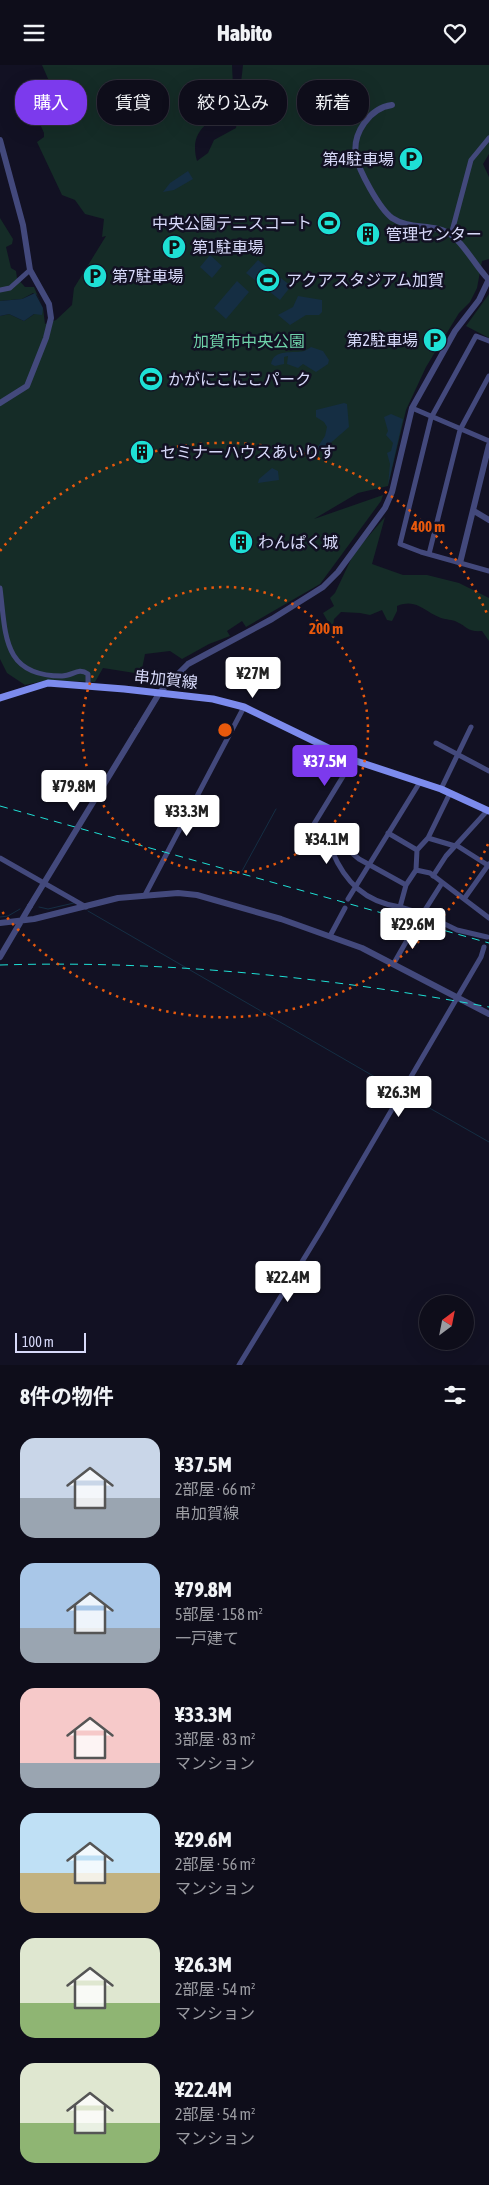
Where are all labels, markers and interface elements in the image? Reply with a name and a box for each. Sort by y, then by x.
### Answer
icon: menu [20,19,48,47]
icon: heart [441,19,469,47]
text: Habito [217,20,272,46]
chip: 購入 [15,80,87,125]
chip: 賃貸 [97,80,169,125]
chip: 絞り込み [179,80,287,125]
chip: 新着 [297,80,369,125]
parking icon: 第4駐車場 [398,146,424,172]
place label: 第4駐車場 [322,150,394,168]
sports icon: 中央公園テニスコート [316,210,342,236]
place label: 中央公園テニスコート [152,214,312,232]
building icon: 管理センター [355,221,381,247]
place label: 管理センター [386,225,482,243]
parking icon: 第1駐車場 [161,234,187,260]
place label: 第1駐車場 [192,238,264,256]
parking icon: 第7駐車場 [82,263,108,289]
place label: 第7駐車場 [112,267,184,285]
sports icon: アクアスタジアム加賀 [255,267,281,293]
place label: アクアスタジアム加賀 [286,271,444,289]
parking icon: 第2駐車場 [422,327,448,353]
place label: 第2駐車場 [346,331,418,349]
park label: 加賀市中央公園 [193,332,305,350]
sports icon: かがにこにこパーク [138,366,164,392]
place label: かがにこにこパーク [168,370,311,388]
building icon: セミナーハウスあいりす [129,439,155,465]
place label: セミナーハウスあいりす [160,443,336,461]
text: 400 m [410,518,445,535]
building icon: わんぱく城 [228,529,254,555]
place label: わんぱく城 [258,533,338,551]
text: 200 m [309,620,343,637]
pin: ¥27M [223,657,283,699]
text: ¥27M [237,664,269,682]
street label: 串加賀線 [133,667,199,691]
centre of rings [216,721,234,739]
pin: ¥37.5M [284,745,366,787]
text: ¥37.5M [303,752,347,770]
pin: ¥79.8M [33,769,115,812]
text: ¥79.8M [52,777,96,795]
pin: ¥33.3M [146,795,228,837]
text: ¥33.3M [165,802,209,820]
pin: ¥34.1M [286,823,368,865]
text: ¥34.1M [305,830,349,848]
pin: ¥29.6M [372,907,454,950]
text: ¥29.6M [391,915,435,933]
pin: ¥26.3M [358,1075,440,1118]
text: ¥26.3M [377,1083,421,1101]
pin: ¥22.4M [247,1261,329,1303]
text: ¥22.4M [266,1268,310,1286]
north arrow [419,1295,474,1350]
map controls [419,1295,474,1350]
scale bar [15,1330,86,1353]
text: 100 m [22,1334,54,1350]
icon: filters [441,1381,469,1409]
text: 8件の物件 [20,1384,114,1408]
text: ¥37.5M [175,1452,232,1476]
icon: home [60,1458,120,1518]
text: 2部屋 · 66 m² [175,1480,256,1498]
text: 串加賀線 [175,1504,239,1522]
text: ¥79.8M [175,1577,232,1601]
icon: home [60,1583,120,1643]
text: 5部屋 · 158 m² [175,1605,263,1623]
text: 一戸建て [175,1629,239,1647]
text: ¥33.3M [175,1702,232,1726]
icon: home [60,1708,120,1768]
text: 3部屋 · 83 m² [175,1730,256,1748]
text: マンション [175,1754,255,1772]
text: ¥29.6M [175,1827,232,1851]
icon: home [60,1833,120,1893]
text: 2部屋 · 56 m² [175,1855,256,1873]
text: マンション [175,1879,255,1897]
text: ¥26.3M [175,1952,232,1976]
icon: home [60,1958,120,2018]
text: 2部屋 · 54 m² [175,1980,256,1998]
text: マンション [175,2004,255,2022]
text: ¥22.4M [175,2077,232,2101]
icon: home [60,2083,120,2143]
text: 2部屋 · 54 m² [175,2105,256,2123]
text: マンション [175,2129,255,2147]

